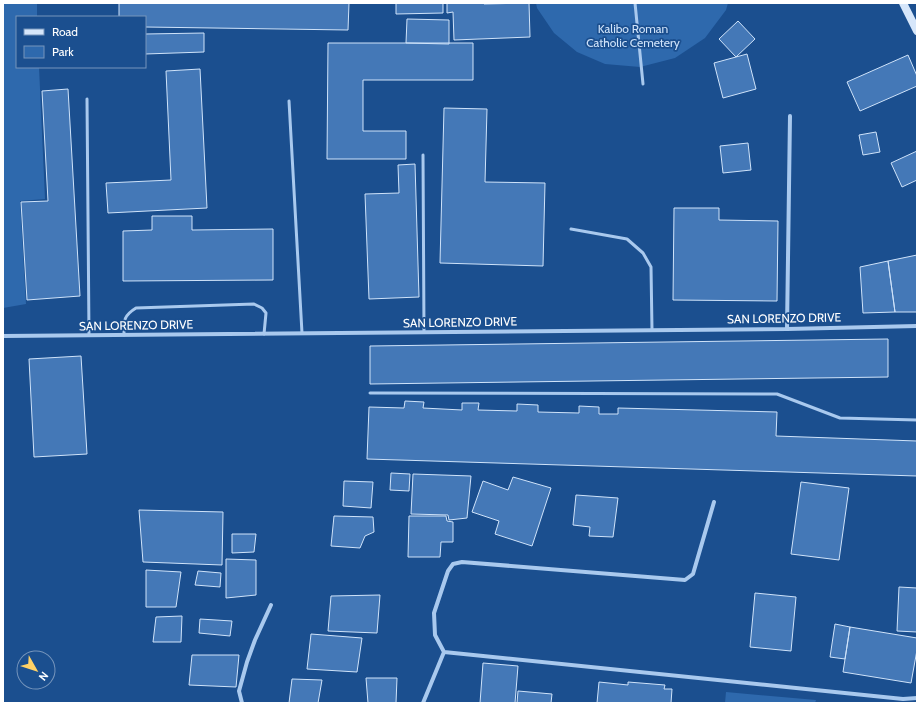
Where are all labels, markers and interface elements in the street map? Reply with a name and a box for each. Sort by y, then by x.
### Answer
legend [16,16,146,68]
park label: Kalibo Roman Catholic Cemetery [586,21,680,50]
text: Road [52,24,78,39]
text: Park [52,44,74,59]
street label: SAN LORENZO DRIVE [727,309,842,326]
street label: SAN LORENZO DRIVE [403,313,518,330]
street label: SAN LORENZO DRIVE [79,316,194,333]
north arrow [16,650,56,690]
text: N [36,669,52,684]

